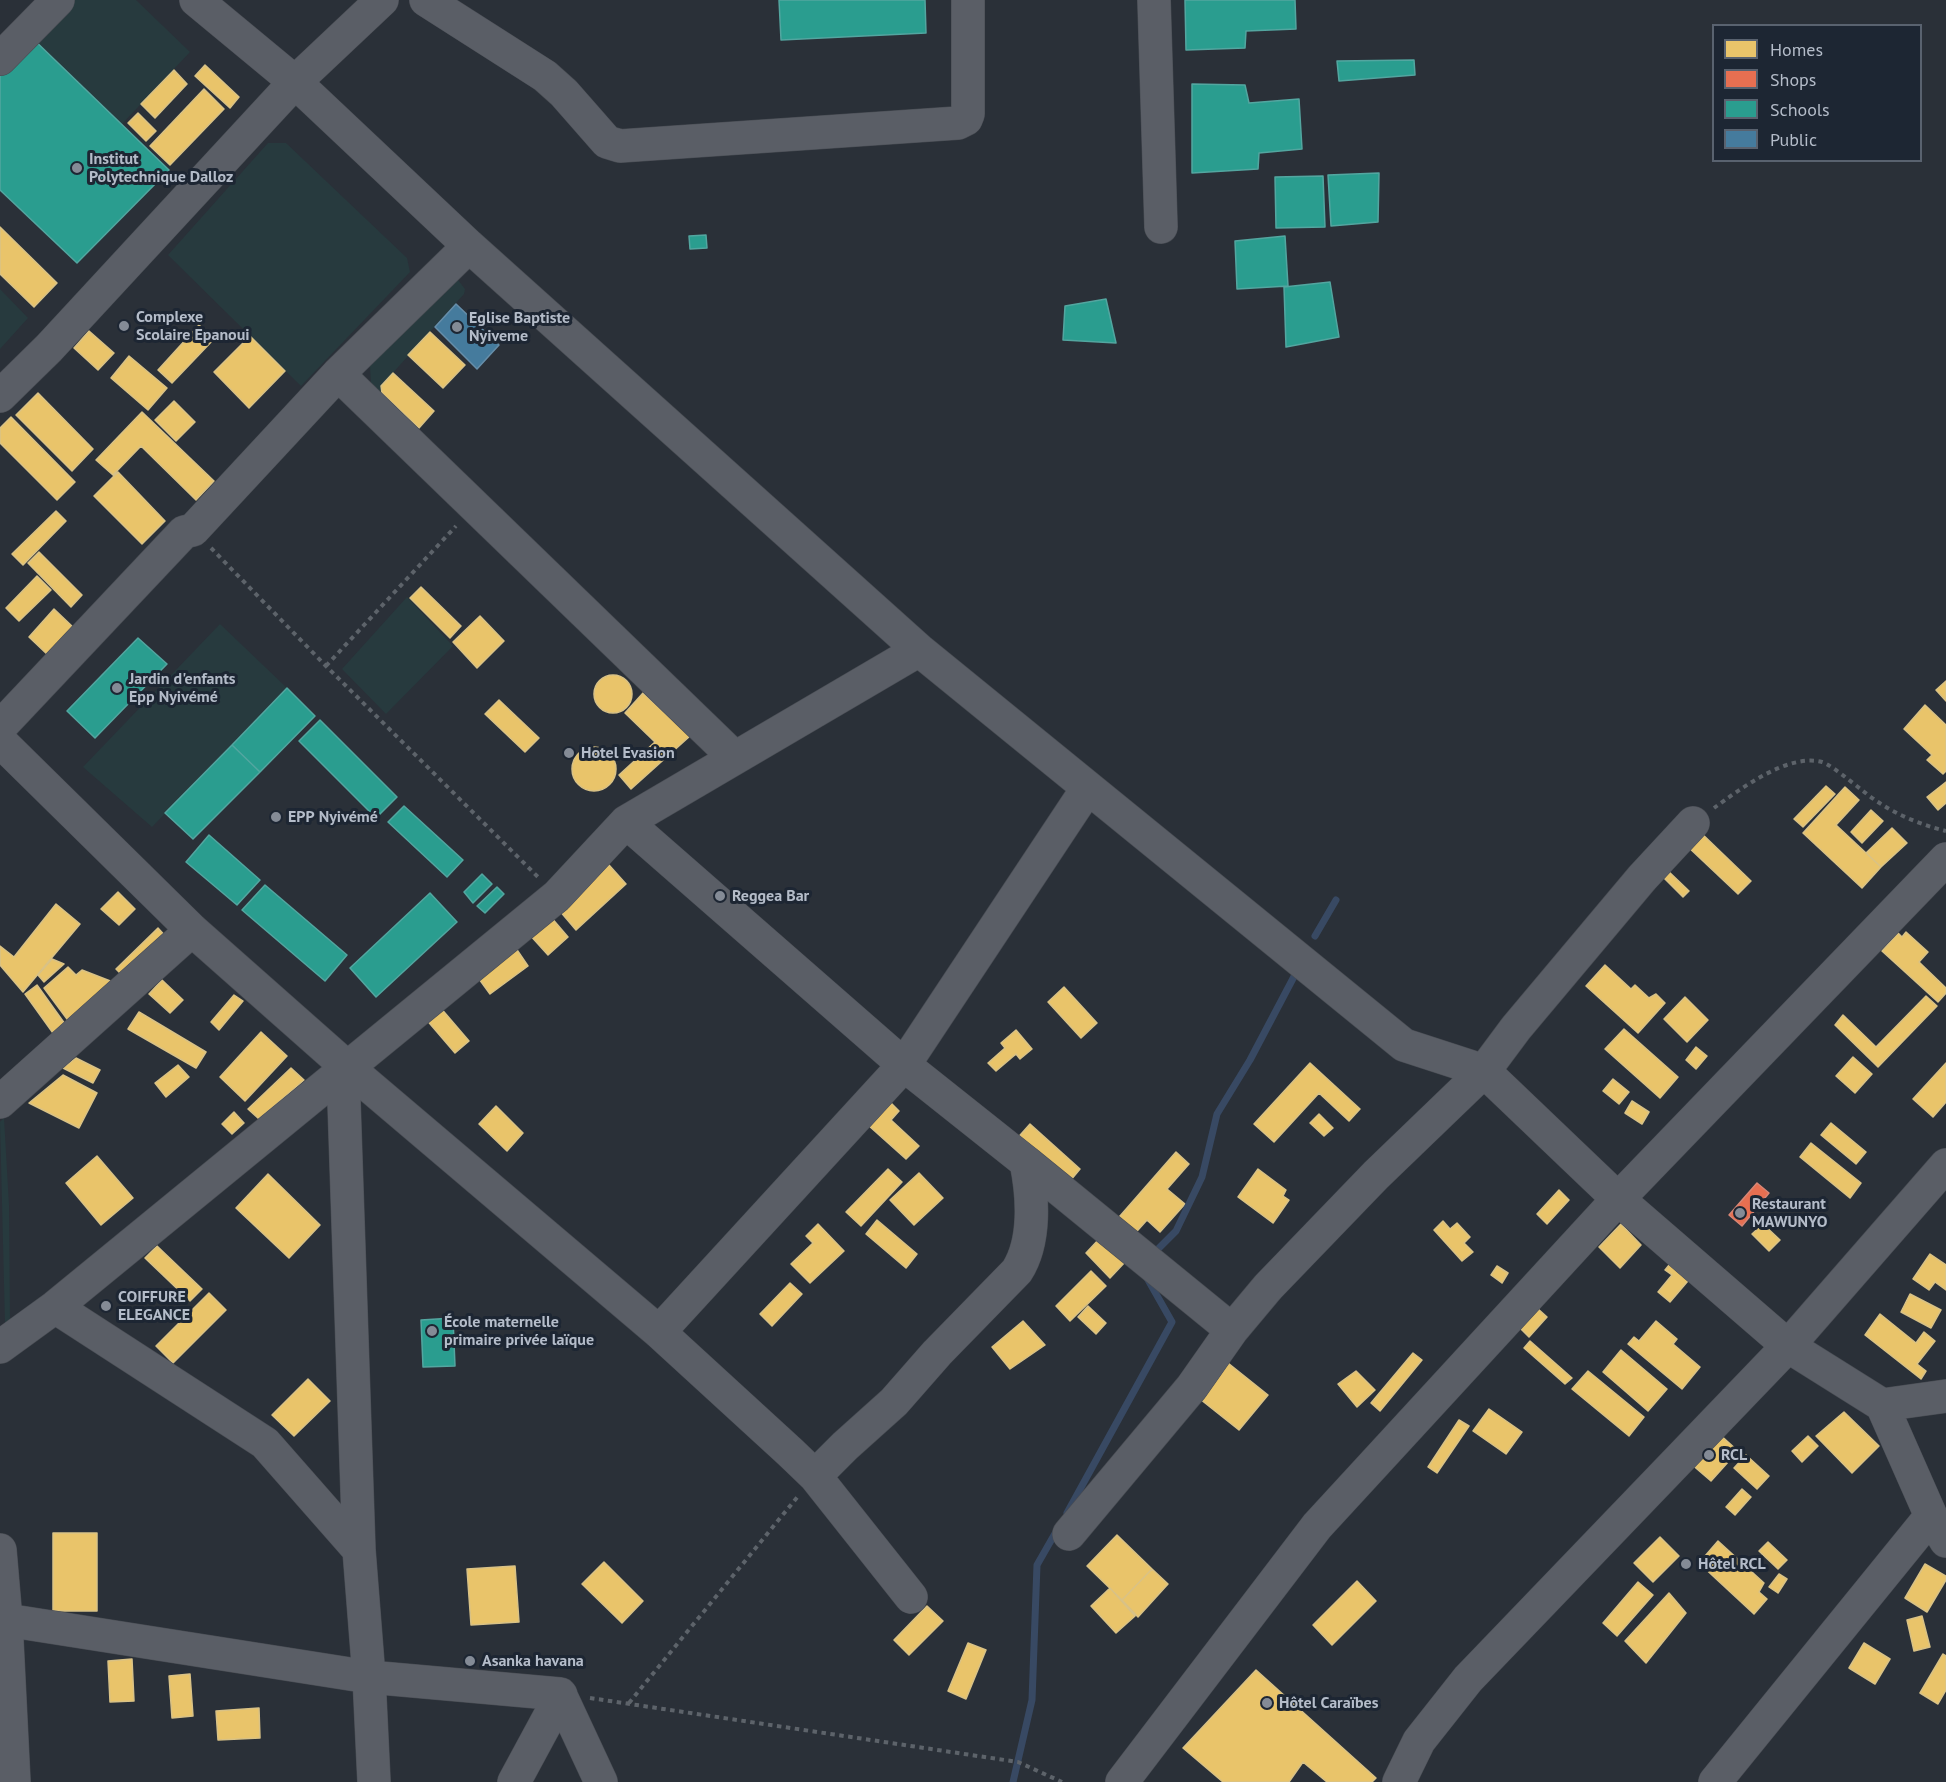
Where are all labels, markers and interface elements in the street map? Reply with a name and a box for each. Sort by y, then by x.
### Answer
legend [1712,24,1922,162]
text: Homes [1770,38,1823,61]
text: Shops [1770,68,1816,91]
text: Schools [1770,98,1830,121]
text: Public [1770,128,1817,151]
place label: Institut Polytechnique Dalloz [89,149,233,187]
marker: Institut Polytechnique Dalloz [70,161,84,175]
place label: Complexe Scolaire Epanoui [136,307,250,345]
place label: Eglise Baptiste Nyiveme [469,308,570,346]
marker: Complexe Scolaire Epanoui [117,319,131,333]
marker: Eglise Baptiste Nyiveme [450,320,464,334]
place label: Jardin d'enfants Epp Nyivémé [129,669,236,707]
marker: Jardin d'enfants Epp Nyivémé [110,681,124,695]
place label: Hotel Evasion [581,743,675,763]
marker: Hotel Evasion [562,746,576,760]
place label: EPP Nyivémé [288,807,378,827]
marker: EPP Nyivémé [269,810,283,824]
place label: Reggea Bar [732,886,809,906]
marker: Reggea Bar [713,889,727,903]
place label: Restaurant MAWUNYO [1752,1194,1828,1232]
marker: Restaurant MAWUNYO [1733,1206,1747,1220]
place label: COIFFURE ELEGANCE [118,1287,190,1325]
marker: COIFFURE ELEGANCE [99,1299,113,1313]
place label: École maternelle primaire privée laïque [444,1312,594,1350]
marker: École maternelle primaire privée laïque [425,1324,439,1338]
place label: RCL [1721,1445,1747,1465]
marker: RCL [1702,1448,1716,1462]
place label: Hôtel RCL [1698,1554,1766,1574]
marker: Hôtel RCL [1679,1557,1693,1571]
place label: Asanka havana [482,1651,584,1671]
marker: Asanka havana [463,1654,477,1668]
place label: Hôtel Caraïbes [1279,1693,1378,1713]
marker: Hôtel Caraïbes [1260,1696,1274,1710]

